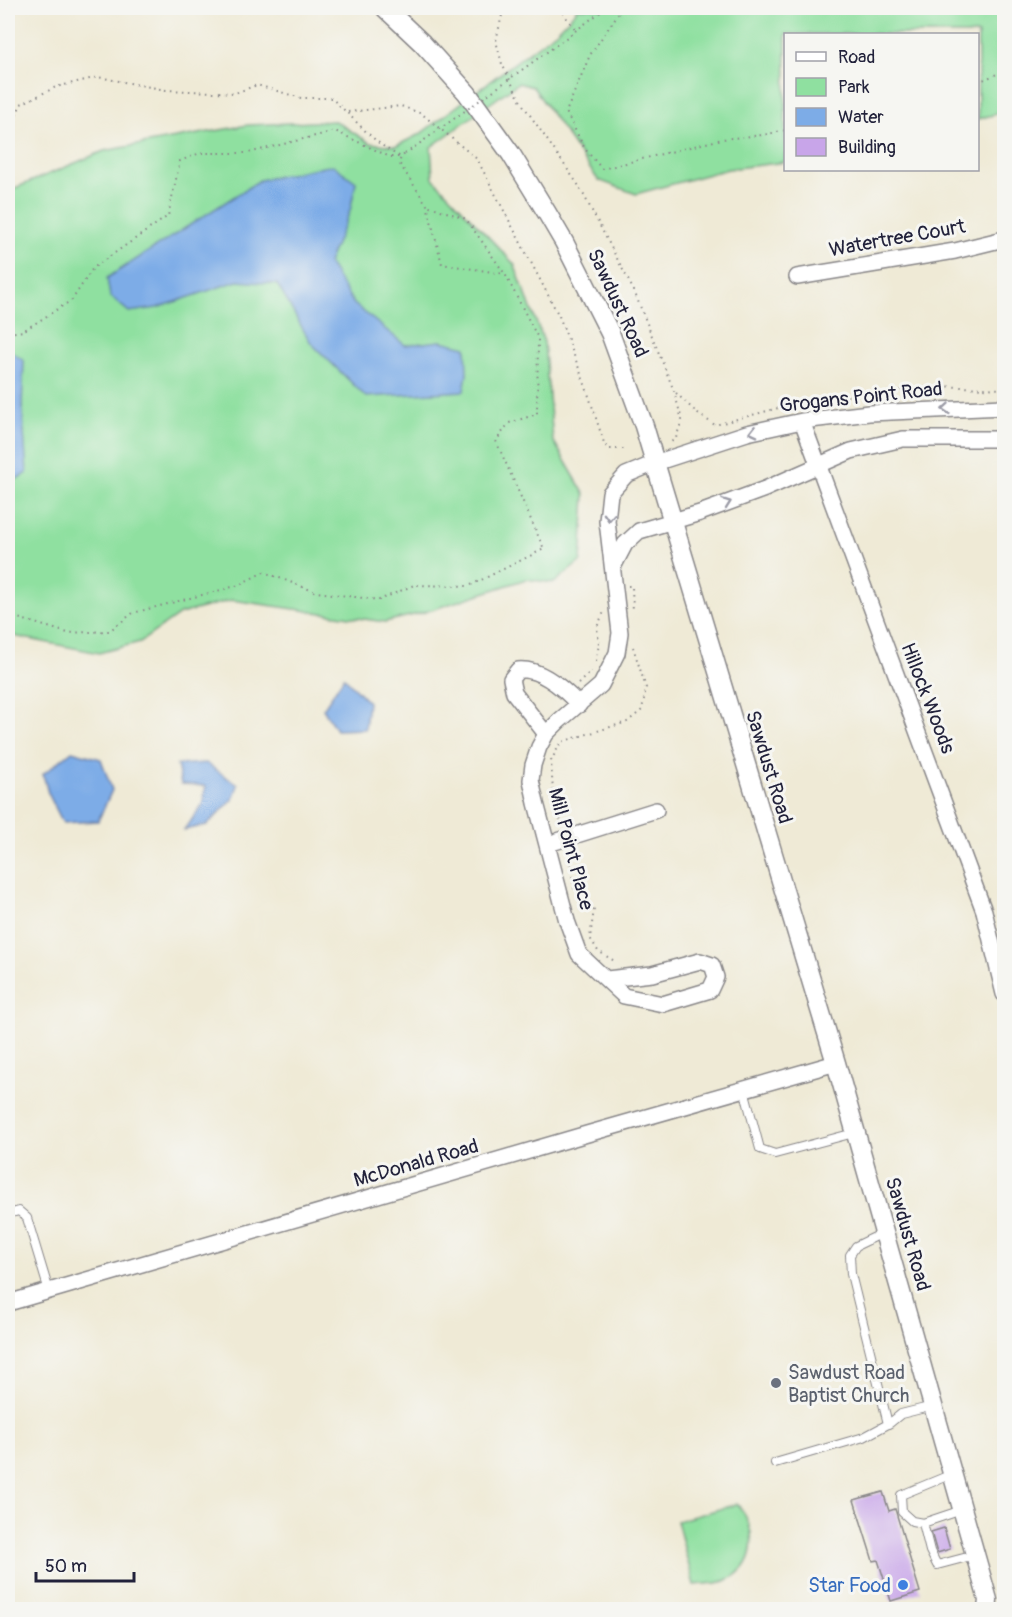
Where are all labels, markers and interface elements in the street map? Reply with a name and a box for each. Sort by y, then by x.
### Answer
legend [784,33,979,171]
text: Road [838,46,875,69]
text: Park [838,76,870,99]
text: Water [838,106,884,129]
text: Building [838,136,896,159]
street label: Watertree Court [827,214,968,262]
street label: Sawdust Road [582,245,654,361]
street label: Grogans Point Road [778,376,944,418]
one-way arrow [942,402,951,415]
one-way arrow [748,424,758,437]
one-way arrow [721,498,732,511]
one-way arrow [602,513,615,522]
street label: Hillock Woods [895,639,961,757]
street label: Sawdust Road [740,707,798,827]
street label: Mill Point Place [543,785,599,913]
street label: McDonald Road [351,1133,481,1193]
street label: Sawdust Road [880,1174,936,1294]
place label: Sawdust Road Baptist Church [788,1360,909,1408]
marker: Sawdust Road Baptist Church [769,1376,783,1390]
scale bar [36,1545,134,1583]
text: 50 m [45,1555,87,1578]
place label: Star Food [808,1573,891,1598]
marker: Star Food [896,1578,910,1592]

